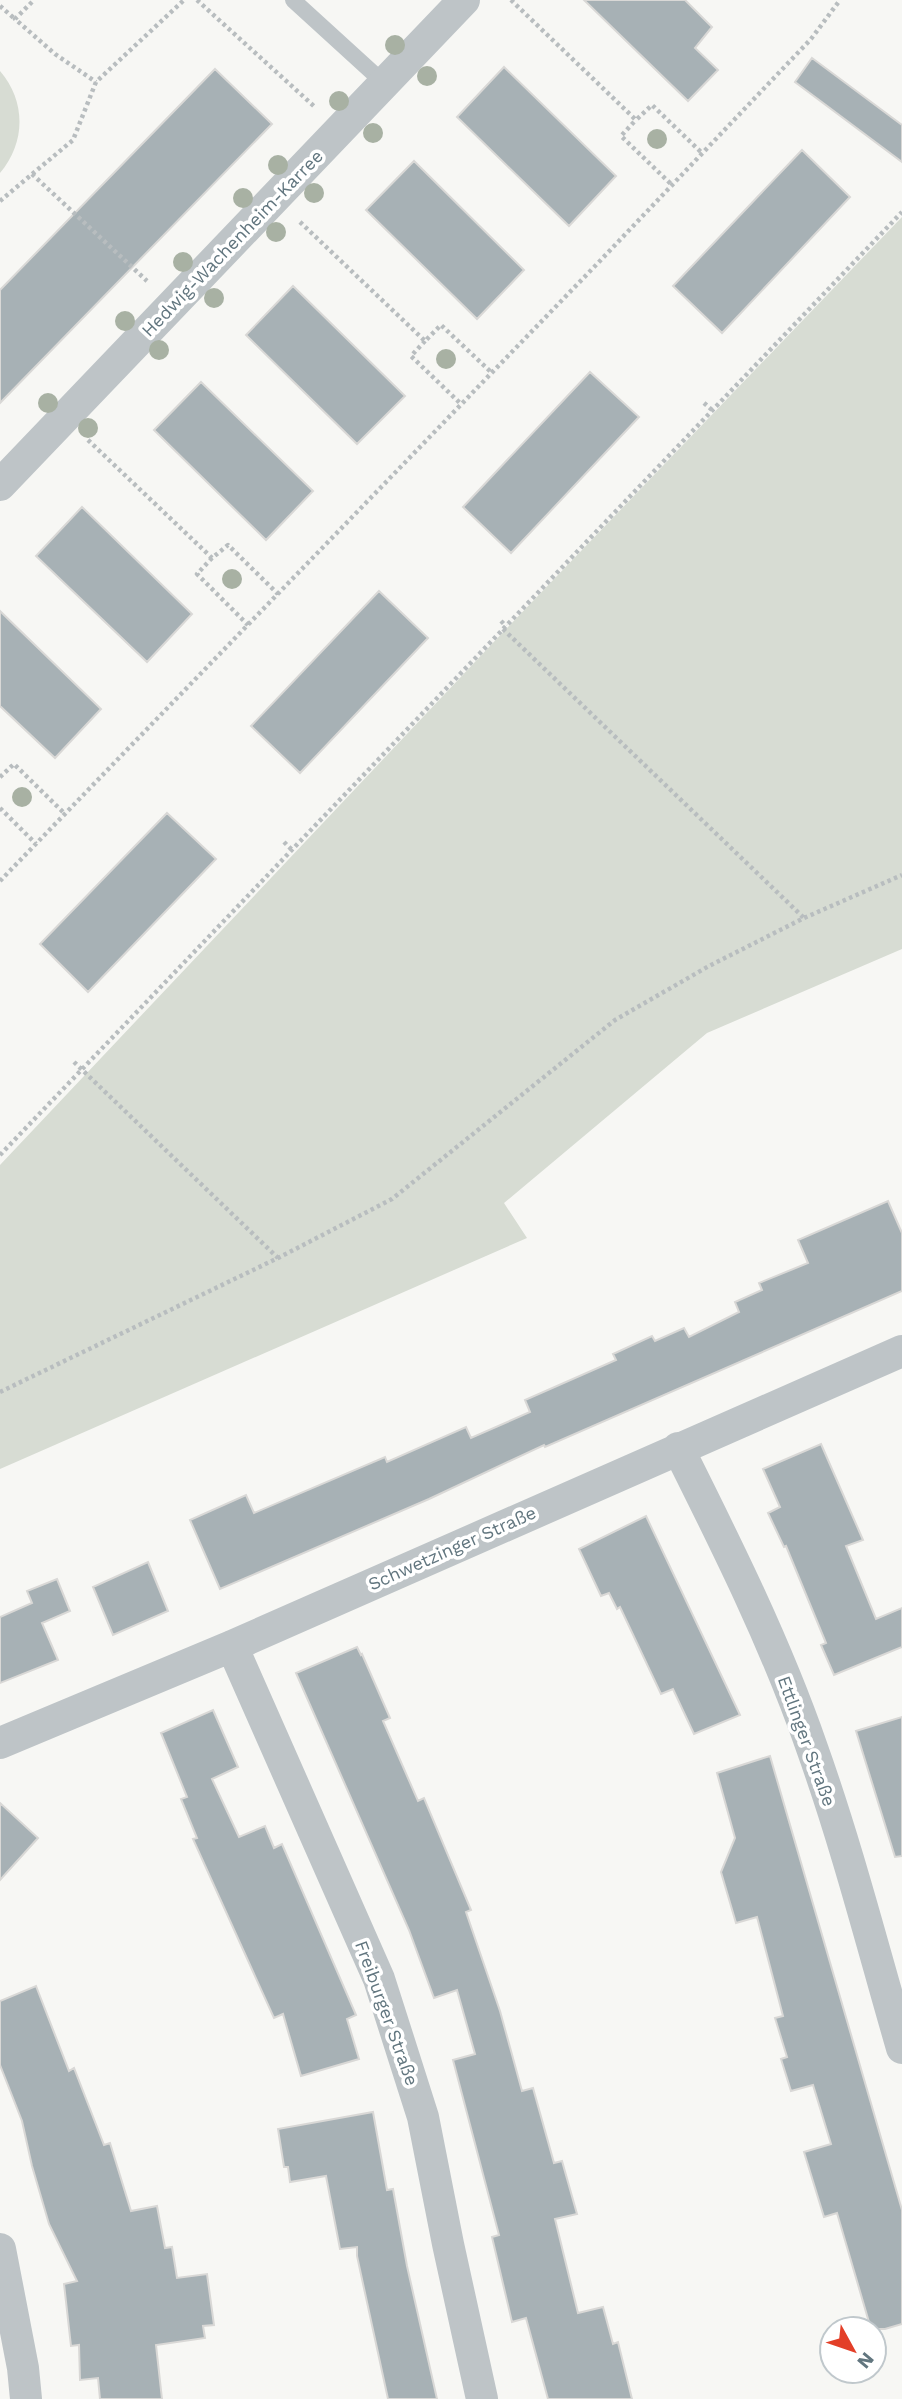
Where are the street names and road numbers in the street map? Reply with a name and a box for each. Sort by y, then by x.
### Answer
street label: Hedwig-Wachenheim-Karree [137,145,327,341]
street label: Schwetzinger Straße [365,1502,539,1594]
street label: Ettlinger Straße [774,1673,840,1809]
street label: Freiburger Straße [351,1938,423,2088]

